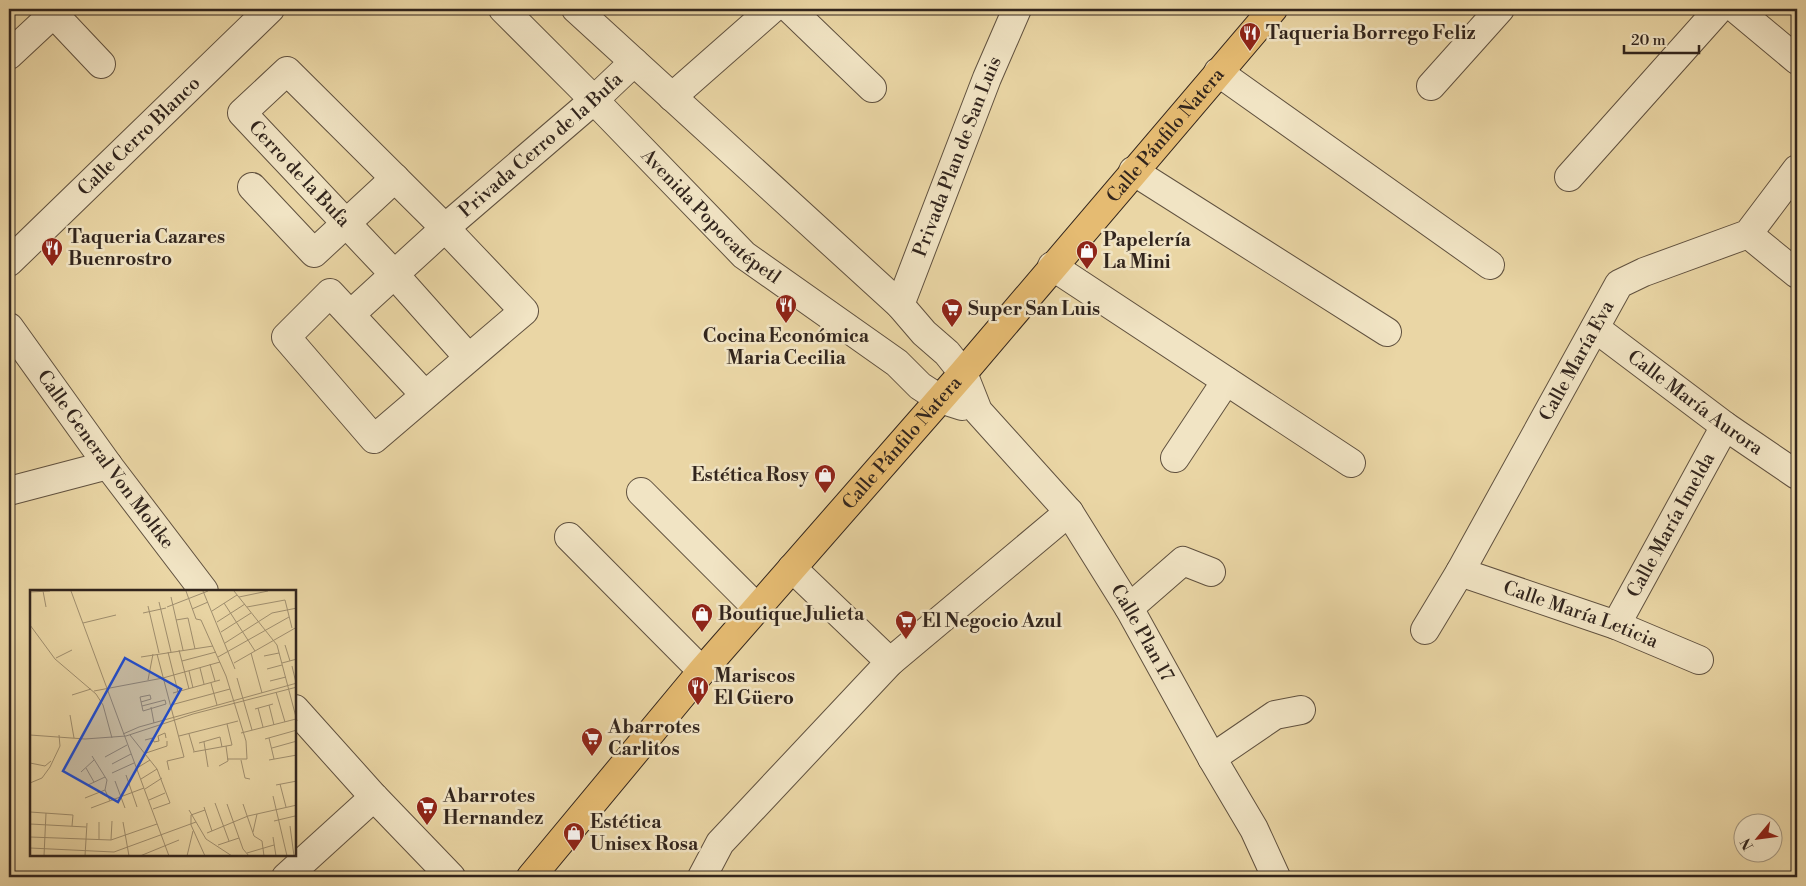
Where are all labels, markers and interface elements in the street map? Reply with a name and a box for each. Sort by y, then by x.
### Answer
restaurant icon: Taqueria Borrego Feliz [1238,21,1262,52]
place label: Taqueria Borrego Feliz [1266,21,1476,45]
scale bar [1624,22,1698,54]
text: 20 m [1631,31,1666,50]
street label: Privada Plan de San Luis [908,53,1007,260]
street label: Calle Pánfilo Natera [1101,63,1230,208]
street label: Privada Cerro de la Bufa [454,67,628,223]
street label: Calle Cerro Blanco [73,71,205,201]
street label: Cerro de la Bufa [243,115,356,233]
street label: Avenida Popocatépetl [635,143,786,289]
place label: Taqueria Cazares Buenrostro [68,225,225,271]
place label: Papelería La Mini [1103,228,1191,274]
restaurant icon: Taqueria Cazares Buenrostro [40,236,64,267]
shop icon: Papelería La Mini [1075,239,1099,270]
restaurant icon: Cocina Económica Maria Cecilia [774,293,798,324]
street label: Calle María Eva [1534,296,1620,425]
supermarket icon: Super San Luis [940,297,964,328]
place label: Super San Luis [968,297,1100,321]
place label: Cocina Económica Maria Cecilia [703,324,870,370]
street label: Calle María Aurora [1623,345,1768,461]
street label: Calle General Von Moltke [32,365,180,554]
street label: Calle Pánfilo Natera [837,371,967,515]
street label: Calle María Imelda [1621,448,1720,602]
place label: Estética Rosy [691,463,809,487]
shop icon: Estética Rosy [813,463,837,494]
street label: Calle María Leticia [1500,576,1662,654]
street label: Calle Plan 17 [1105,580,1179,686]
inset map [30,590,296,856]
shop icon: Boutique Julieta [690,602,714,633]
place label: Boutique Julieta [718,602,865,626]
supermarket icon: El Negocio Azul [894,609,918,640]
place label: El Negocio Azul [922,609,1062,633]
place label: Mariscos El Güero [714,664,795,710]
restaurant icon: Mariscos El Güero [686,675,710,706]
place label: Abarrotes Carlitos [607,715,700,761]
supermarket icon: Abarrotes Carlitos [580,726,604,757]
place label: Abarrotes Hernandez [442,784,543,830]
supermarket icon: Abarrotes Hernandez [415,795,439,826]
place label: Estética Unisex Rosa [590,810,699,856]
north arrow [1734,814,1784,864]
shop icon: Estética Unisex Rosa [562,821,586,852]
text: N [1737,835,1758,853]

